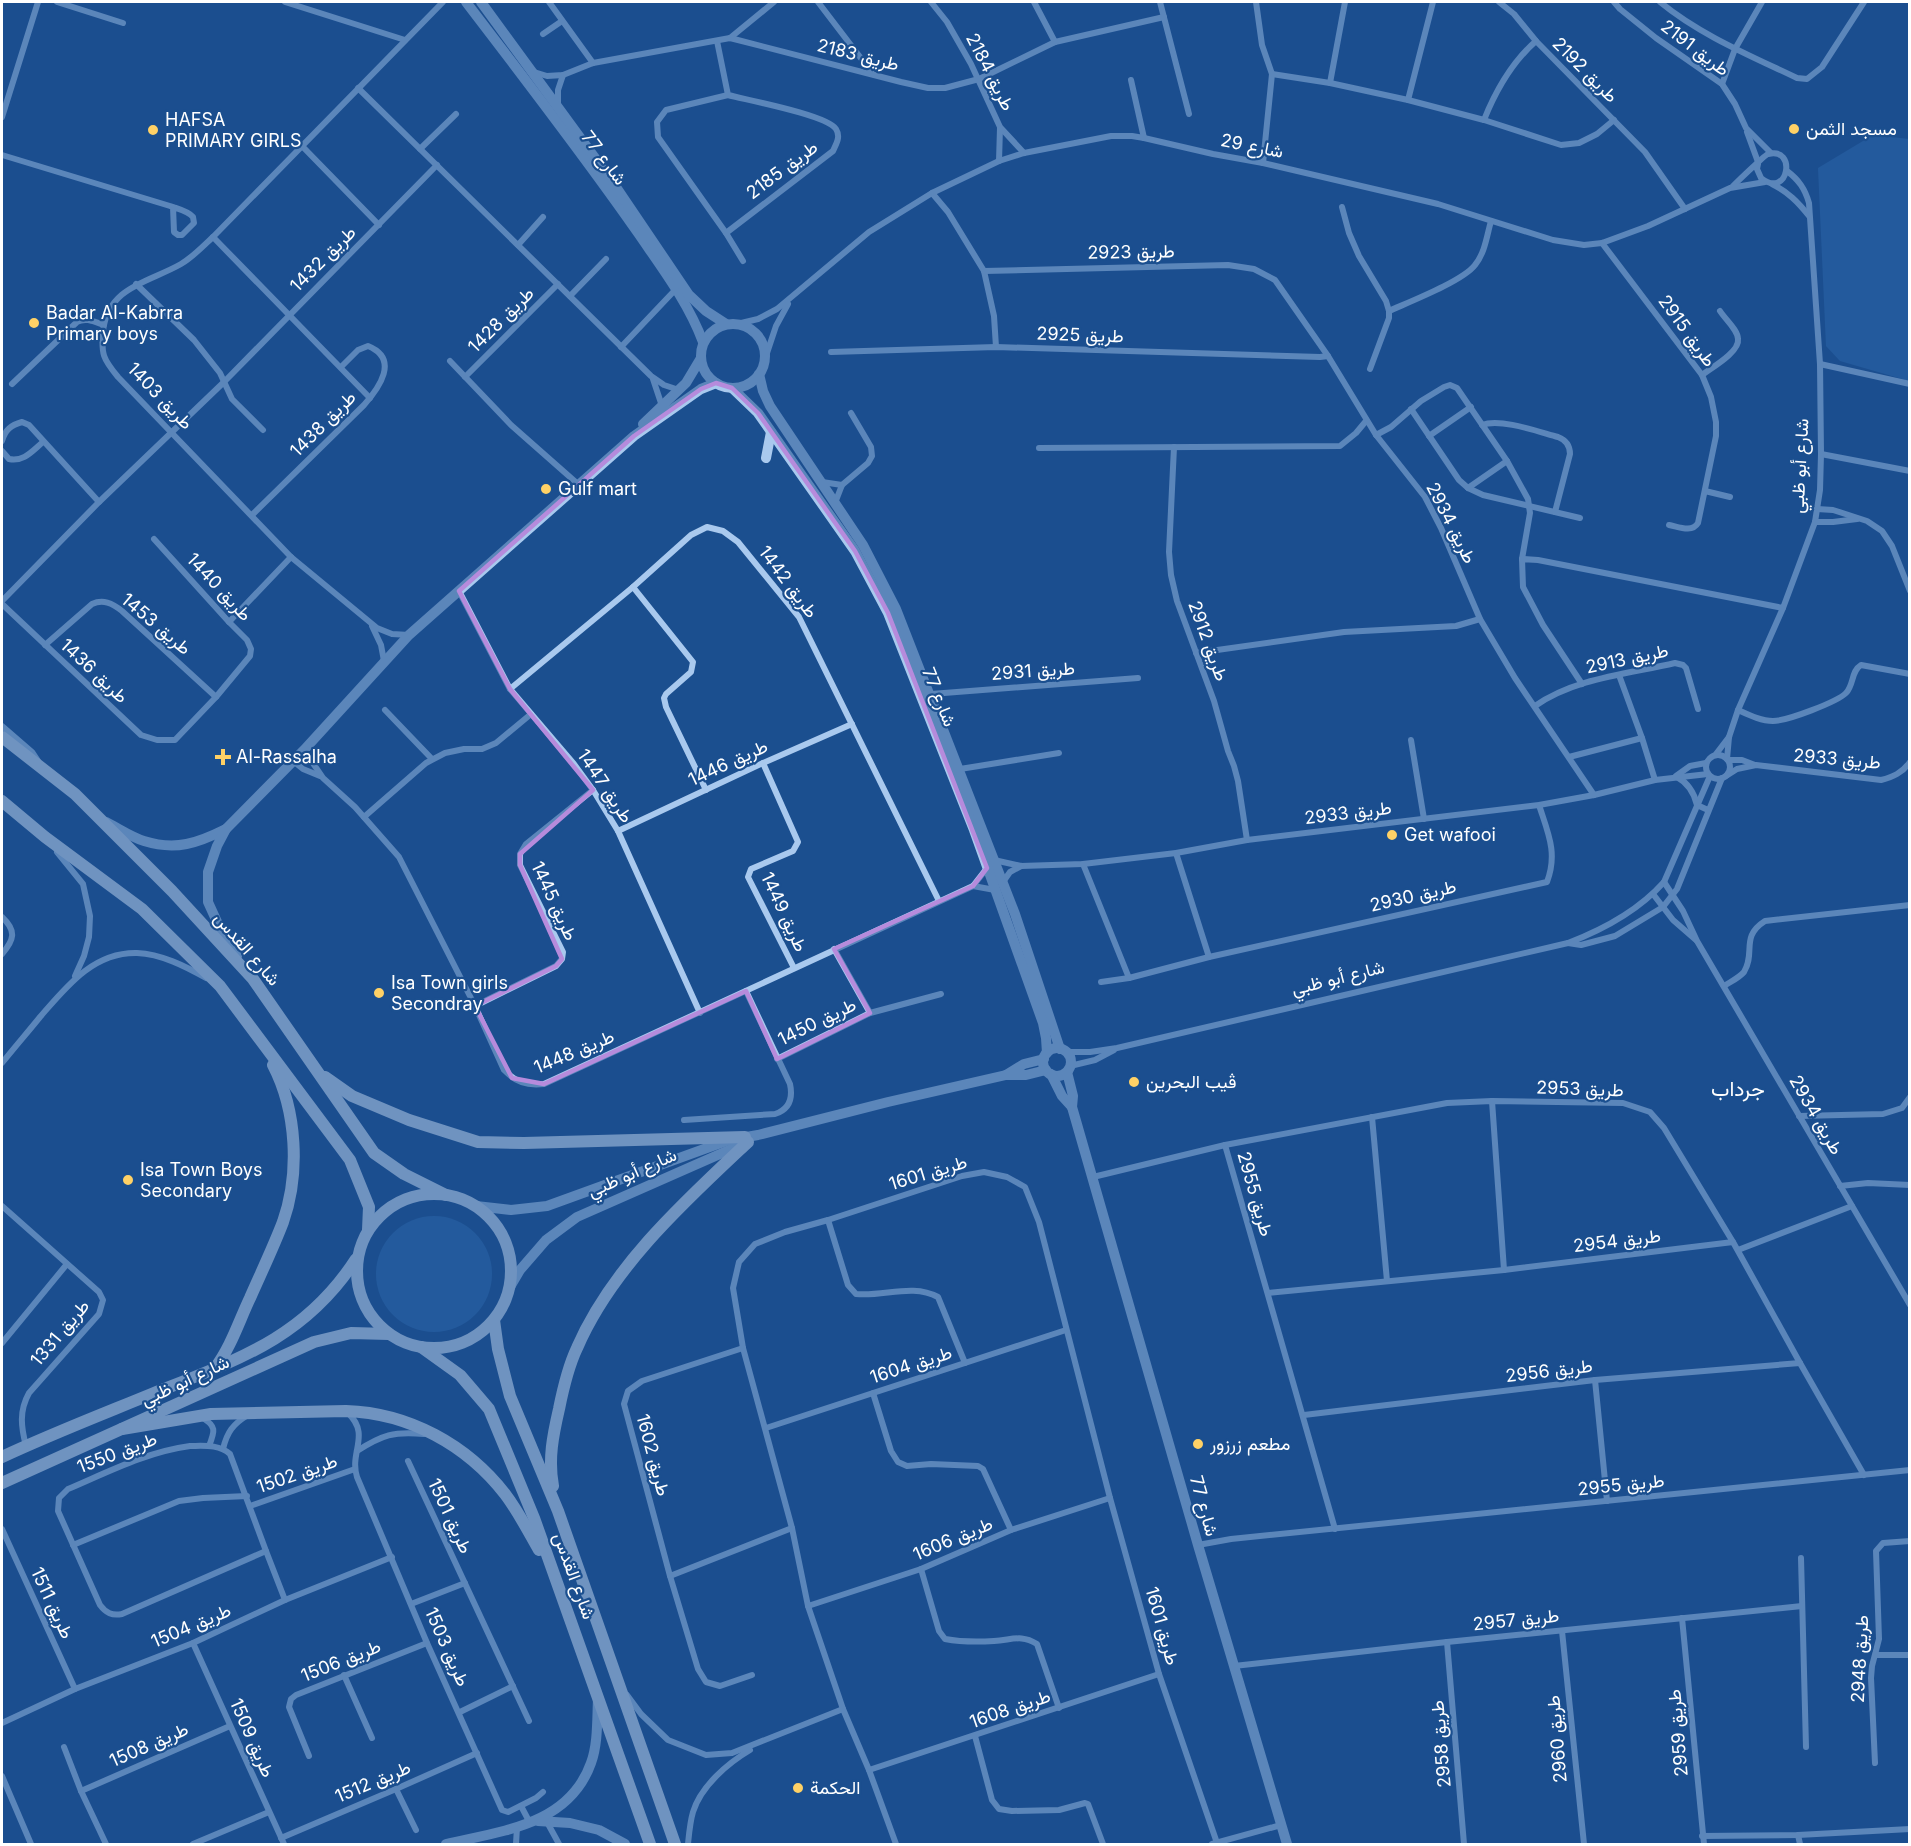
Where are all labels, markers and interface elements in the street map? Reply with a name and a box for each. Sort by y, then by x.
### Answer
street label: طريق 2191 [1656,15,1734,81]
street label: طريق 2184 [961,29,1019,115]
street label: طريق 2192 [1548,33,1622,107]
street label: طريق 2183 [815,34,901,76]
place label: HAFSA PRIMARY GIRLS [165,109,302,151]
place label: مسجد الثمن [1806,118,1897,140]
marker: مسجد الثمن [1787,122,1801,136]
marker: HAFSA PRIMARY GIRLS [146,123,160,137]
street label: شارع 77 [576,127,631,190]
street label: شارع 29 [1219,129,1285,164]
street label: طريق 2185 [742,136,822,204]
street label: طريق 1432 [285,221,361,297]
street label: طريق 2923 [1087,240,1175,264]
street label: طريق 1428 [463,282,539,358]
street label: طريق 2915 [1654,291,1720,371]
place label: Badar Al-Kabrra Primary boys [46,302,183,344]
marker: Badar Al-Kabrra Primary boys [27,316,41,330]
street label: طريق 2925 [1036,322,1124,348]
street label: طريق 1403 [123,358,197,434]
street label: طريق 1438 [285,386,361,462]
street label: شارع أبو ظبي [1787,418,1817,514]
place label: Gulf mart [558,478,637,499]
street label: طريق 2934 [1421,479,1481,567]
marker: Gulf mart [539,482,553,496]
street label: طريق 1442 [754,542,822,622]
street label: طريق 1440 [182,548,256,626]
street label: طريق 1453 [117,588,195,660]
street label: طريق 2912 [1183,598,1233,684]
street label: طريق 1436 [56,634,132,708]
street label: طريق 2913 [1584,640,1670,678]
street label: طريق 2931 [990,657,1076,685]
street label: شارع 77 [916,664,961,730]
street label: طريق 1446 [685,735,771,791]
street label: طريق 2933 [1792,744,1882,774]
street label: طريق 1447 [572,745,638,827]
place label: Al-Rassalha [236,746,337,767]
marker: Al-Rassalha [214,748,232,766]
street label: طريق 2933 [1303,797,1393,829]
place label: Get wafooi [1404,824,1496,845]
marker: Get wafooi [1385,828,1399,842]
street label: طريق 1445 [526,858,582,944]
street label: طريق 1449 [756,869,812,955]
street label: طريق 2930 [1368,875,1458,917]
street label: شارع القدس [208,908,285,991]
street label: شارع أبو ظبي [1289,956,1388,1004]
place label: Isa Town girls Secondray [391,972,508,1014]
marker: Isa Town girls Secondray [372,986,386,1000]
street label: طريق 1450 [774,994,860,1050]
street label: طريق 1448 [531,1025,617,1079]
place label: ڤيب البحرين [1146,1071,1237,1093]
street label: طريق 2934 [1784,1071,1848,1159]
marker: ڤيب البحرين [1127,1075,1141,1089]
street label: طريق 2953 [1536,1076,1624,1102]
district label: جرداب [1711,1076,1765,1102]
street label: شارع أبو ظبي [584,1144,682,1206]
street label: طريق 2955 [1232,1149,1278,1239]
street label: طريق 1601 [886,1151,970,1195]
place label: Isa Town Boys Secondary [140,1159,262,1201]
marker: Isa Town Boys Secondary [121,1173,135,1187]
street label: طريق 2954 [1572,1225,1662,1257]
street label: طريق 1331 [26,1295,94,1371]
street label: طريق 1604 [867,1341,955,1389]
street label: شارع أبو ظبي [137,1351,234,1415]
street label: طريق 2956 [1504,1355,1594,1387]
street label: طريق 1602 [631,1412,675,1498]
street label: طريق 1550 [74,1428,160,1478]
place label: مطعم زرزور [1209,1433,1290,1456]
marker: مطعم زرزور [1191,1437,1205,1451]
street label: طريق 1502 [254,1450,340,1498]
street label: طريق 2955 [1576,1469,1666,1501]
street label: شارع 77 [1184,1473,1223,1539]
street label: طريق 1501 [423,1475,477,1557]
street label: طريق 1606 [910,1512,996,1566]
street label: شارع القدس [547,1530,600,1623]
street label: طريق 1511 [26,1564,78,1642]
street label: طريق 1601 [1140,1584,1184,1668]
street label: طريق 1504 [148,1599,234,1653]
street label: طريق 1503 [420,1604,474,1690]
street label: طريق 2957 [1472,1605,1560,1635]
street label: طريق 2948 [1847,1614,1873,1704]
street label: طريق 1506 [298,1635,384,1687]
street label: طريق 1608 [967,1685,1053,1733]
street label: طريق 2959 [1663,1688,1693,1778]
street label: طريق 2960 [1542,1694,1572,1784]
street label: طريق 1509 [225,1695,279,1781]
street label: طريق 2958 [1426,1699,1456,1789]
street label: طريق 1508 [106,1718,192,1772]
street label: طريق 1512 [332,1756,414,1808]
place label: الحكمة [810,1777,860,1798]
marker: الحكمة [791,1781,805,1795]

